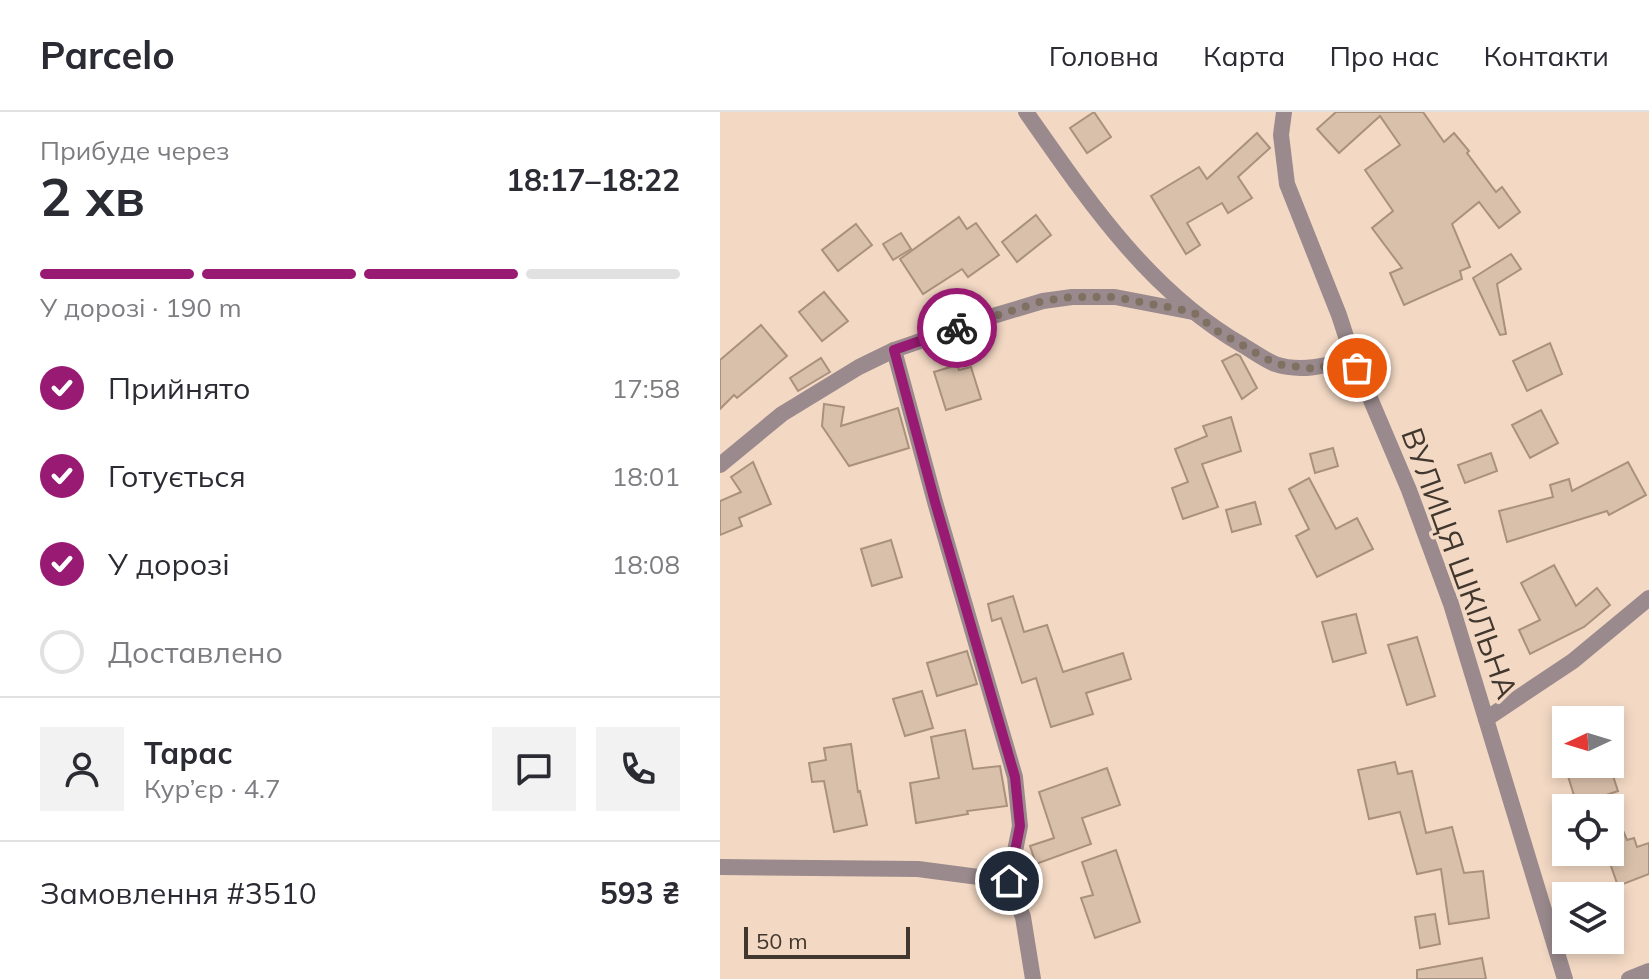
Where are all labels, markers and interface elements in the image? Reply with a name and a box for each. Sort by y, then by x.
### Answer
text: Parcelo [40,31,175,79]
text: Головна [1049,38,1159,73]
text: Карта [1203,38,1285,73]
text: Про нас [1329,38,1439,73]
text: Контакти [1483,38,1609,73]
text: Прибуде через [40,134,229,167]
text: 18:17–18:22 [506,161,680,199]
text: 2 хв [40,164,145,229]
courier [917,288,997,368]
text: У дорозі · 190 m [40,291,242,324]
icon: bike [935,306,979,350]
pin [1323,334,1391,402]
icon: bag [1335,346,1379,390]
icon: check [40,366,84,410]
text: Прийнято [108,369,250,407]
text: 17:58 [612,372,680,405]
street label: ВУЛИЦЯ ШКІЛЬНА [1393,422,1527,704]
icon: check [40,454,84,498]
text: Готується [108,457,246,495]
text: 18:01 [612,460,680,493]
icon: check [40,542,84,586]
text: У дорозі [108,545,230,583]
text: 18:08 [612,548,680,581]
text: Доставлено [108,633,283,671]
north arrow [1552,706,1624,778]
map controls [1552,706,1624,954]
button: person [40,727,124,811]
button: chat [492,727,576,811]
button: phone [596,727,680,811]
text: Тарас [144,734,233,772]
text: Кур’єр · 4.7 [144,772,281,805]
button: locate [1552,794,1624,866]
pin [975,847,1043,915]
icon: home [987,859,1031,903]
text: Замовлення #3510 [40,874,317,912]
text: 593 ₴ [600,874,680,912]
button: layers [1552,882,1624,954]
scale bar [744,923,910,959]
text: 50 m [756,927,807,955]

